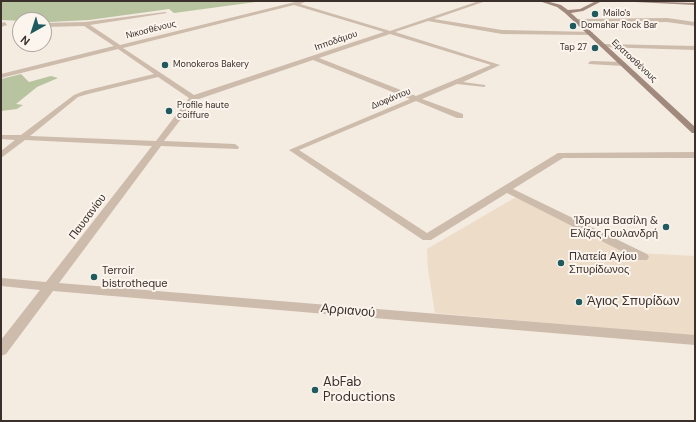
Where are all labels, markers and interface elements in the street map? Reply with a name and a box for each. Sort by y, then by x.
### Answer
marker: Mailo's [590,9,600,19]
place label: Mailo's [603,9,631,19]
north arrow [12,12,52,52]
street label: Νικοσθένους [125,19,177,41]
marker: Domahar Rock Bar [568,21,578,31]
place label: Domahar Rock Bar [581,21,657,31]
street label: Ιπποδάμου [313,29,359,53]
text: N [18,33,33,49]
street label: Ερατοσθένους [609,37,659,85]
place label: Tap 27 [560,43,587,53]
marker: Tap 27 [590,43,600,53]
marker: Monokeros Bakery [160,60,170,70]
place label: Monokeros Bakery [173,60,249,70]
street label: Διοφάντου [370,86,412,112]
place label: Profile haute coiffure [177,101,229,122]
marker: Profile haute coiffure [164,106,174,116]
street label: Παυσανίου [67,192,109,242]
place label: Ίδρυμα Βασίλη & Ελίζας Γουλανδρή [570,214,658,240]
marker: Ίδρυμα Βασίλη & Ελίζας Γουλανδρή [661,222,671,232]
place label: Πλατεία Αγίου Σπυρίδωνος [569,250,637,276]
marker: Πλατεία Αγίου Σπυρίδωνος [556,258,566,268]
place label: Terroir bistrotheque [102,264,168,290]
marker: Terroir bistrotheque [89,272,99,282]
place label: Άγιος Σπυρίδων [587,294,679,310]
marker: Άγιος Σπυρίδων [574,297,584,307]
street label: Αρριανού [320,301,376,321]
place label: AbFab Productions [323,375,396,406]
marker: AbFab Productions [310,385,320,395]

